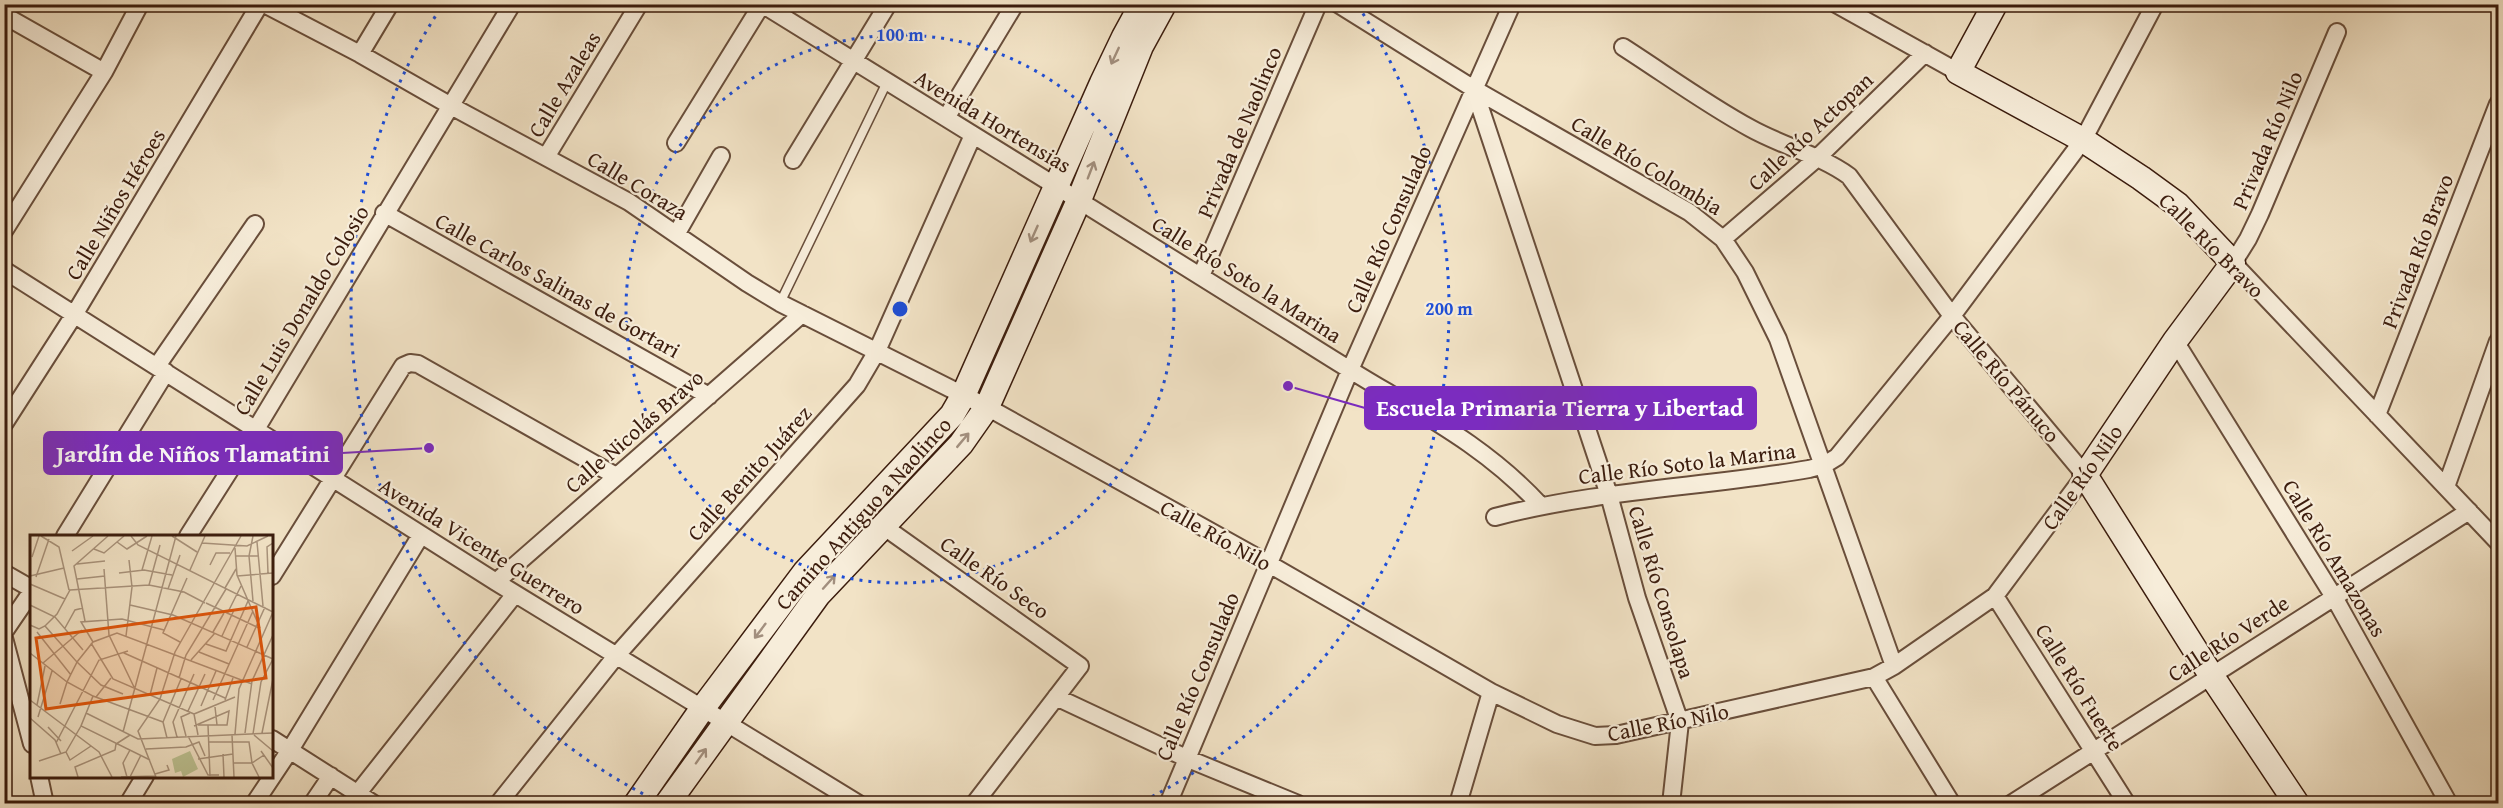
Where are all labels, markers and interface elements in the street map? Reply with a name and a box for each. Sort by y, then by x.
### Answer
text: 100 m [876,21,924,48]
street label: Calle Azaleas [520,25,608,143]
street label: Privada de Naolinco [1188,41,1290,223]
one-way arrow [1108,47,1120,65]
street label: Avenida Hortensias [909,61,1077,181]
street label: Calle Río Actopan [1740,64,1880,198]
street label: Privada Río Nilo [2223,66,2311,214]
street label: Calle Río Colombia [1565,107,1729,223]
street label: Calle Niños Héroes [57,122,173,286]
street label: Calle Río Consulado [1337,140,1439,318]
street label: Calle Coraza [582,142,695,228]
one-way arrow [1086,161,1097,180]
street label: Privada Río Bravo [2373,169,2461,333]
street label: Calle Río Bravo [2152,185,2272,305]
street label: Calle Luis Donaldo Colosio [225,199,377,421]
street label: Calle Carlos Salinas de Gortari [430,204,686,366]
street label: Calle Río Soto la Marina [1146,208,1349,351]
one-way arrow [1028,224,1039,242]
text: 200 m [1425,295,1473,322]
centre of rings [890,299,910,319]
street label: Calle Río Pánuco [1946,312,2068,450]
street label: Calle Nicolás Bravo [558,362,710,500]
callout: Escuela Primaria Tierra y Libertad [1365,387,1756,429]
text: Escuela Primaria Tierra y Libertad [1376,390,1744,425]
street label: Calle Benito Juárez [679,398,819,548]
street label: Camino Antiguo a Naolinco [767,409,959,617]
street label: Calle Río Nilo [2034,418,2130,536]
callout: Jardín de Niños Tlamatini [44,432,342,474]
one-way arrow [956,433,970,448]
street label: Calle Río Soto la Marina [1577,434,1798,492]
text: Jardín de Niños Tlamatini [52,436,330,471]
street label: Avenida Vicente Guerrero [373,469,591,623]
street label: Calle Río Amazonas [2275,473,2395,643]
street label: Calle Río Nilo [1155,491,1277,579]
street label: Calle Río Consolapa [1621,502,1704,683]
street label: Calle Río Seco [934,528,1056,626]
inset map [30,535,273,778]
one-way arrow [822,575,836,590]
street label: Calle Río Consulado [1147,587,1247,765]
street label: Calle Río Verde [2161,587,2295,689]
street label: Calle Río Fuerte [2028,617,2132,757]
one-way arrow [753,623,766,639]
street label: Calle Río Nilo [1605,695,1731,749]
one-way arrow [695,748,707,764]

